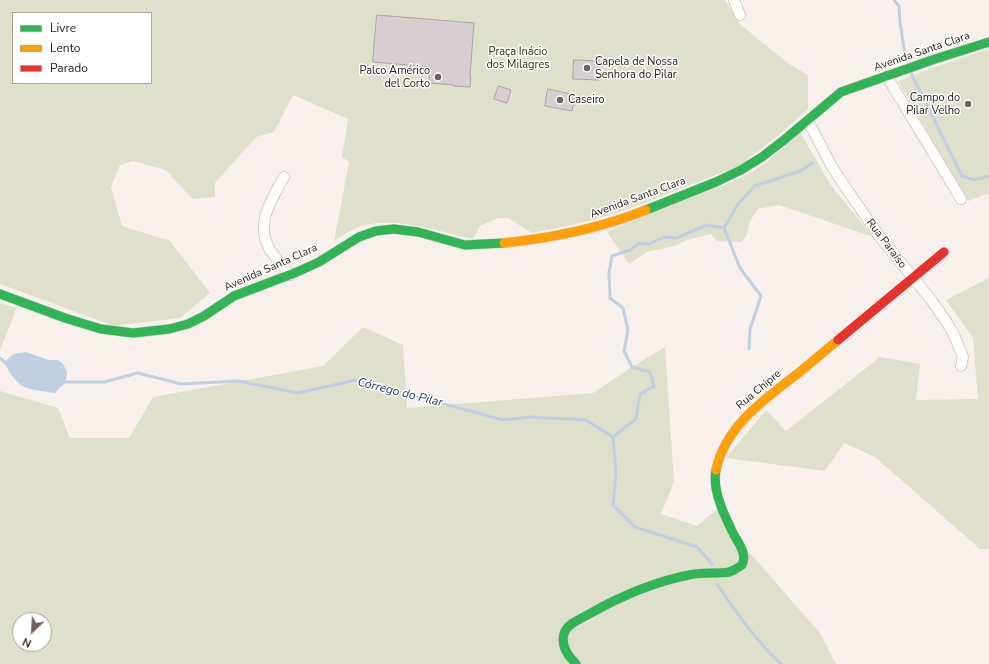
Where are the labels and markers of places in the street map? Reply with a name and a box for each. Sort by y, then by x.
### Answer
place label: Capela de Nossa Senhora do Pilar [595,55,678,81]
marker: Capela de Nossa Senhora do Pilar [582,63,592,73]
place label: Palco Américo del Corto [359,64,430,90]
marker: Palco Américo del Corto [433,72,443,82]
place label: Campo do Pilar Velho [906,91,960,117]
place label: Caseiro [568,93,605,107]
marker: Caseiro [555,95,565,105]
marker: Campo do Pilar Velho [963,99,973,109]

